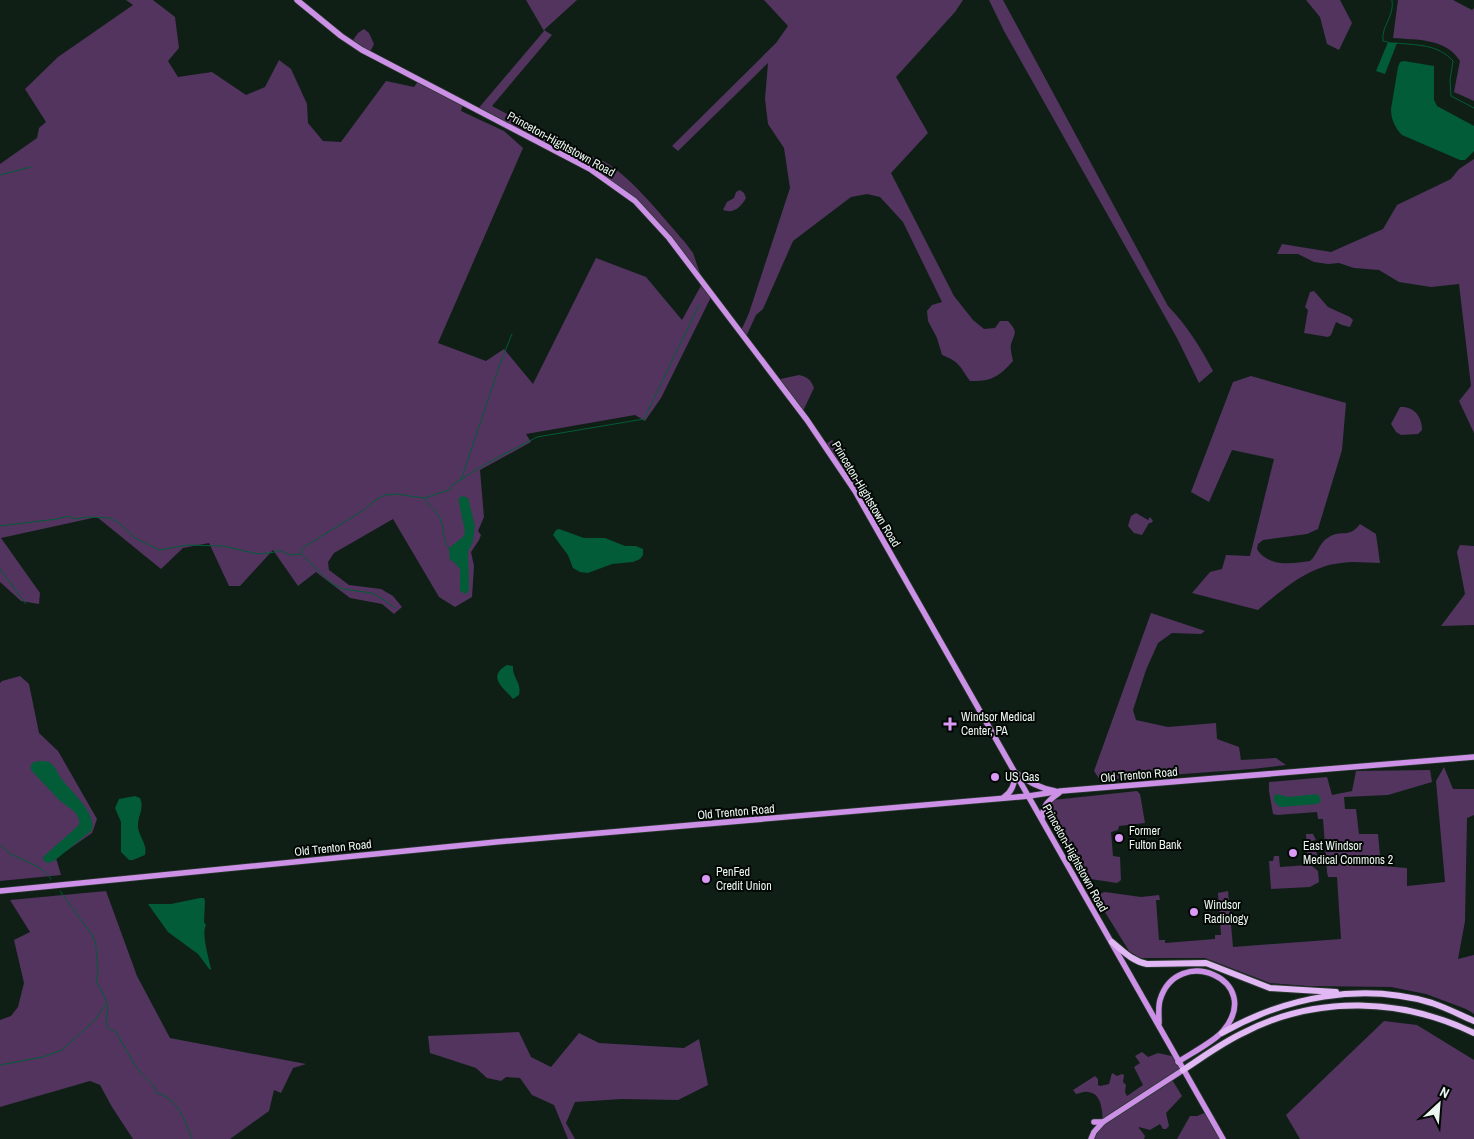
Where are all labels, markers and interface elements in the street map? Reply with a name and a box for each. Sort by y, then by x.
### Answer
street label: Princeton-Hightstown Road [504,108,618,180]
street label: Princeton-Hightstown Road [828,438,904,550]
place label: Windsor Medical Center, PA [961,709,1035,739]
marker: Windsor Medical Center, PA [943,717,957,731]
street label: Old Trenton Road [1100,764,1178,786]
place label: US Gas [1005,769,1040,785]
marker: US Gas [989,771,1001,783]
street label: Old Trenton Road [697,801,775,823]
street label: Princeton-Hightstown Road [1039,801,1111,915]
place label: Former Fulton Bank [1129,823,1182,853]
marker: Former Fulton Bank [1113,832,1125,844]
street label: Old Trenton Road [294,836,372,860]
place label: East Windsor Medical Commons 2 [1303,838,1393,868]
marker: East Windsor Medical Commons 2 [1287,847,1299,859]
place label: PenFed Credit Union [716,864,772,894]
marker: PenFed Credit Union [700,873,712,885]
place label: Windsor Radiology [1204,897,1248,927]
marker: Windsor Radiology [1188,906,1200,918]
north arrow [1414,1079,1464,1129]
text: N [1437,1082,1452,1102]

